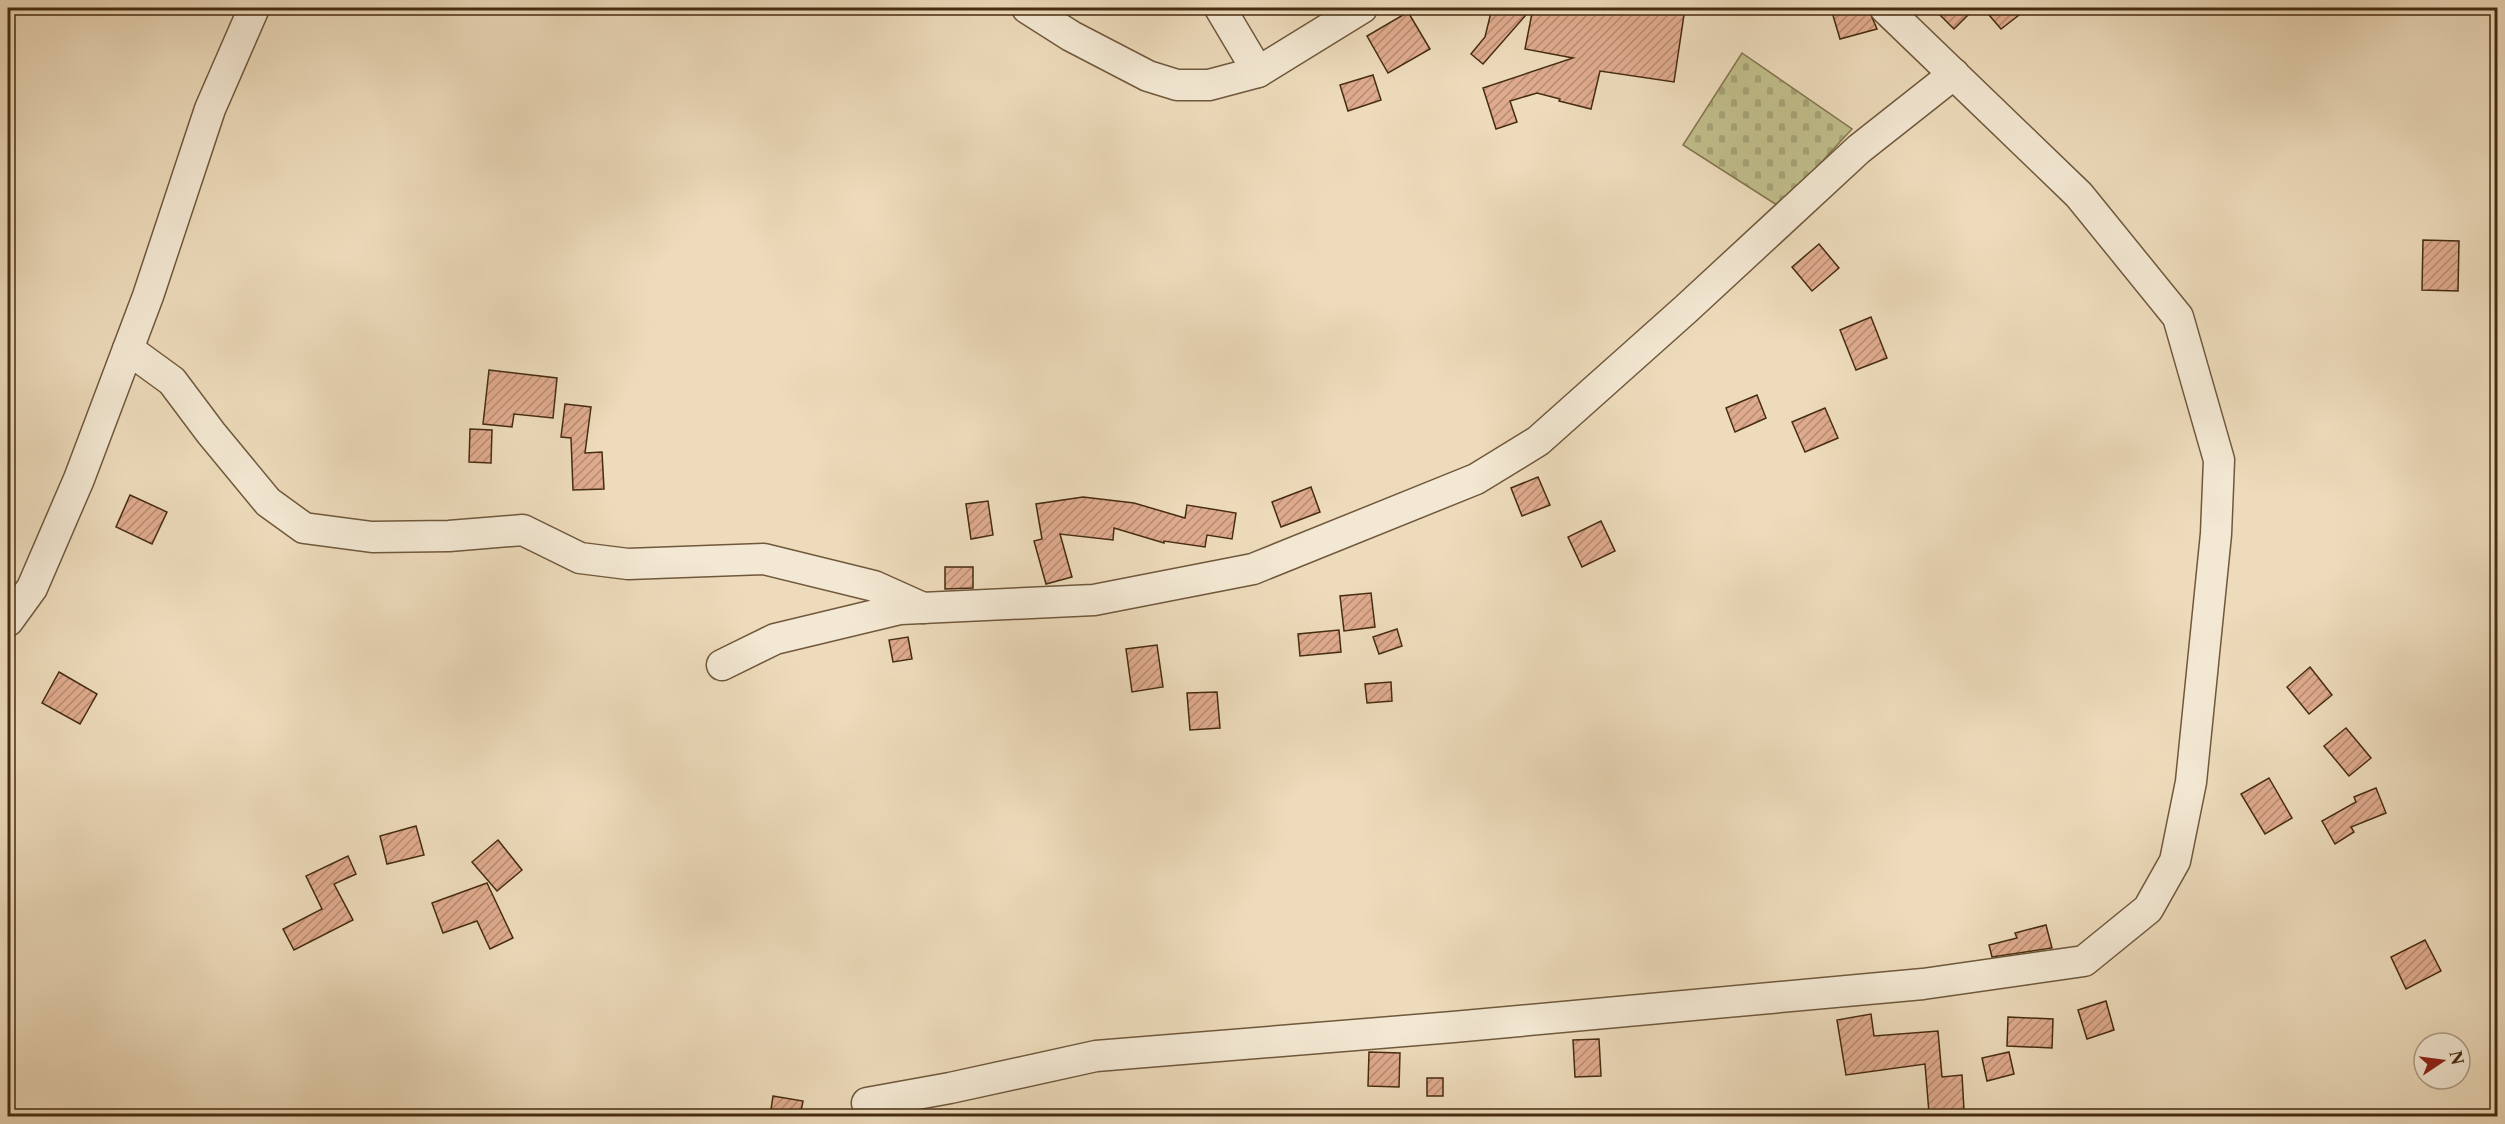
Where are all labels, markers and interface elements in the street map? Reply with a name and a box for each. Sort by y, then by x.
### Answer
north arrow [2412,1031,2472,1091]
text: N [2445,1049,2468,1067]

